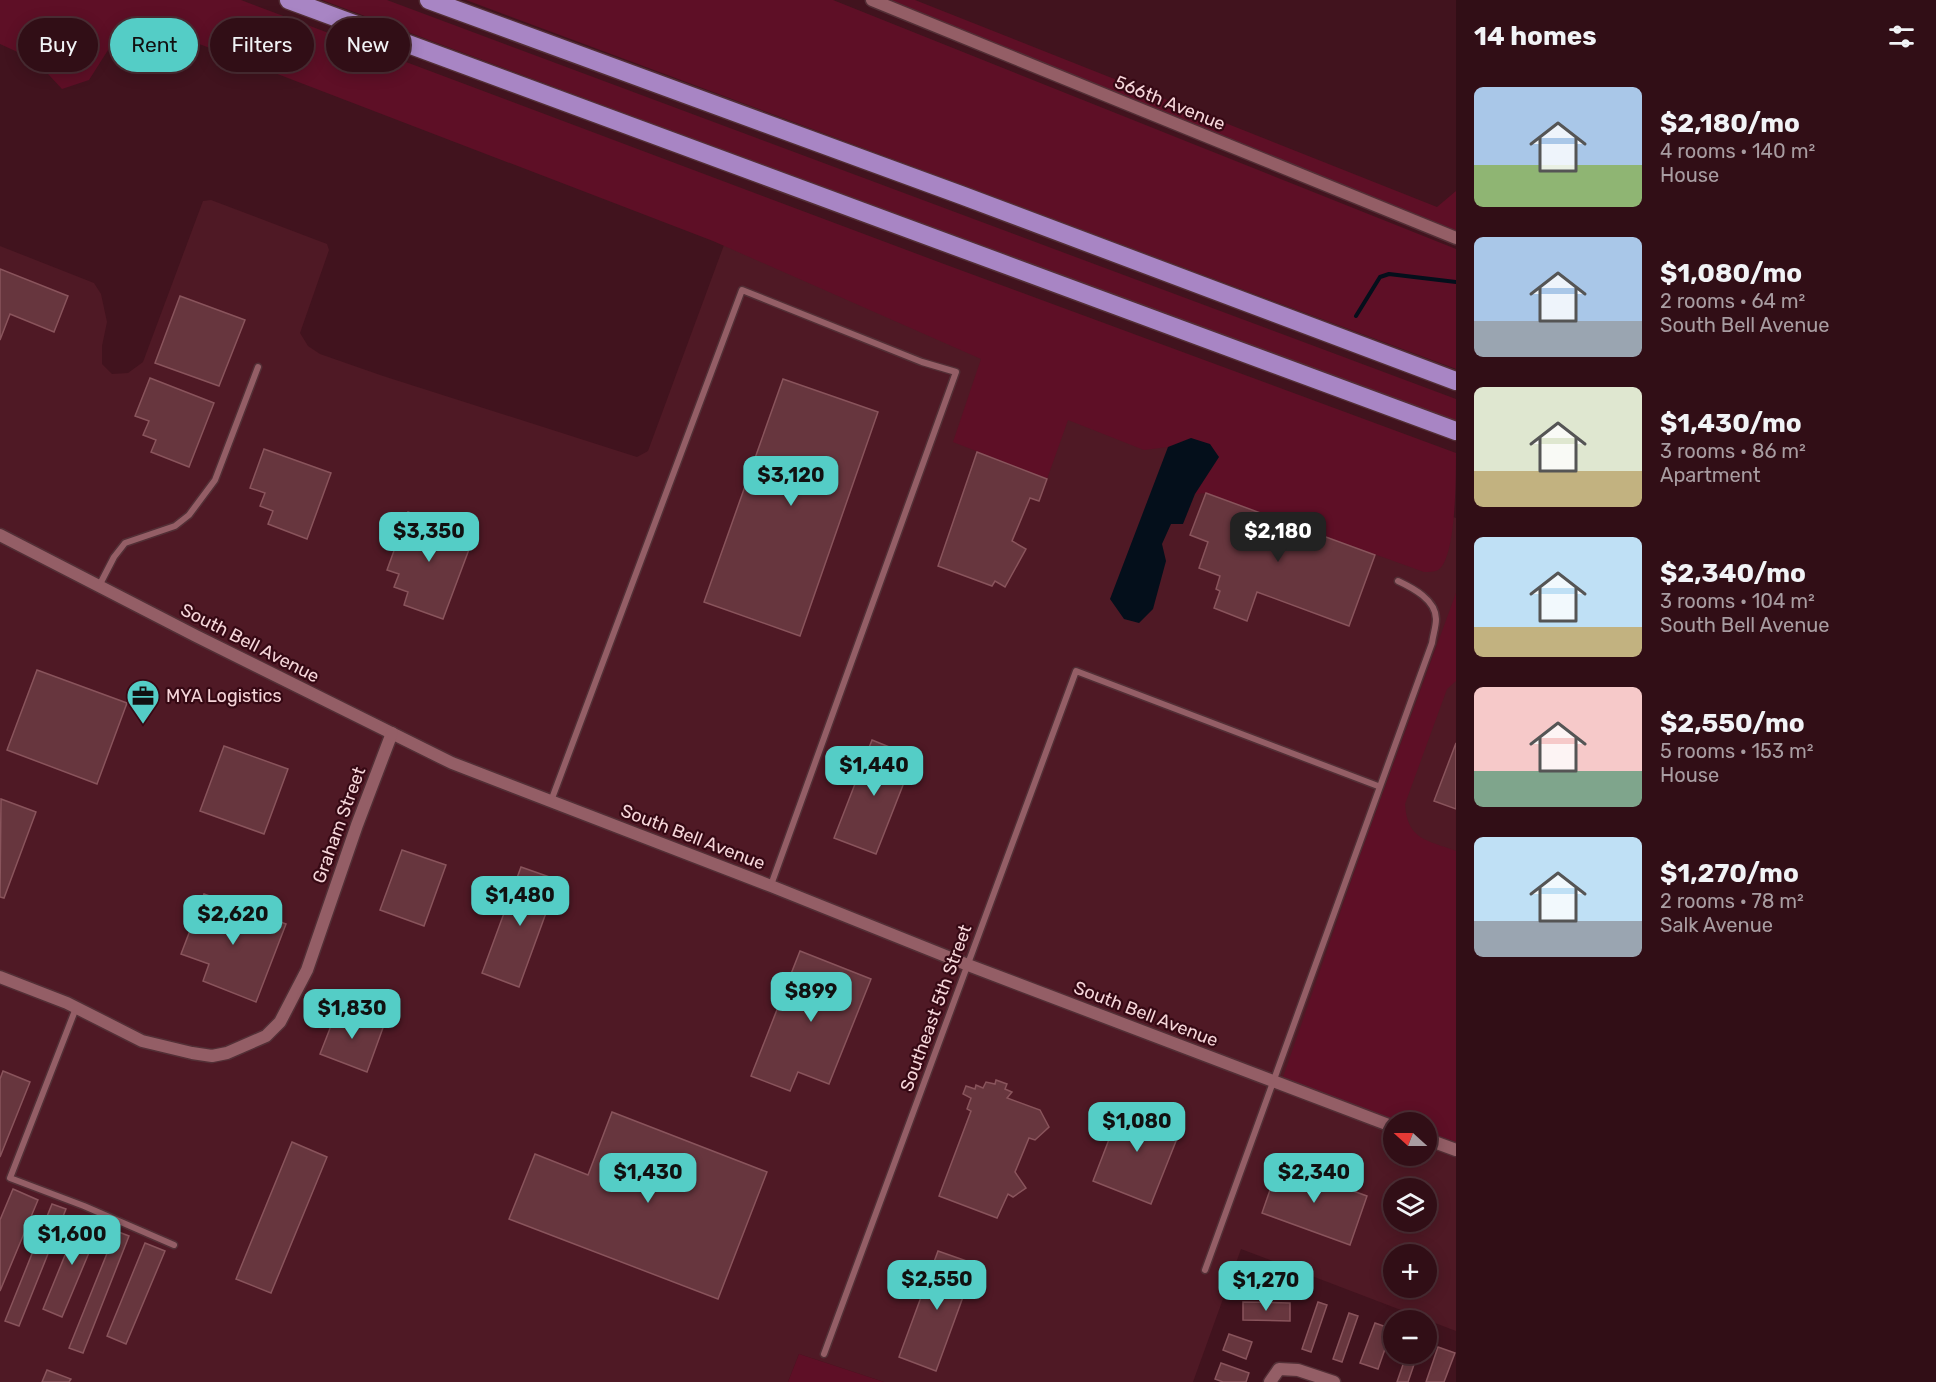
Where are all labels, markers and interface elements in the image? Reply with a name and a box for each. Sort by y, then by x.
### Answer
chip: Buy [18,18,98,72]
chip: Rent [110,18,198,72]
chip: Filters [210,18,314,72]
chip: New [326,18,410,72]
icon: filters [1885,20,1918,53]
text: 14 homes [1474,21,1597,52]
street label: 566th Avenue [1111,71,1229,135]
text: $2,180/mo [1660,108,1800,139]
icon: home [1522,111,1594,183]
text: 4 rooms · 140 m² [1660,139,1815,163]
text: House [1660,163,1719,187]
text: $1,080/mo [1660,258,1802,289]
icon: home [1522,261,1594,333]
text: 2 rooms · 64 m² [1660,289,1805,313]
text: South Bell Avenue [1660,313,1830,337]
text: $1,430/mo [1660,408,1802,439]
icon: home [1522,411,1594,483]
text: 3 rooms · 86 m² [1660,439,1806,463]
pin: $3,120 [742,456,840,507]
text: $3,120 [757,463,825,487]
text: Apartment [1660,463,1761,487]
pin: $3,350 [380,512,478,563]
pin: $2,180 [1229,512,1327,563]
text: $3,350 [393,519,465,543]
text: $2,180 [1244,519,1312,543]
text: $2,340/mo [1660,558,1806,589]
icon: home [1522,561,1594,633]
text: 3 rooms · 104 m² [1660,589,1815,613]
street label: South Bell Avenue [177,599,323,687]
text: South Bell Avenue [1660,613,1830,637]
office icon: MYA Logistics [125,678,161,725]
place label: MYA Logistics [166,685,282,707]
text: $2,550/mo [1660,708,1805,739]
icon: home [1522,711,1594,783]
text: 5 rooms · 153 m² [1660,739,1814,763]
pin: $1,440 [825,746,923,797]
text: $1,440 [839,753,909,777]
text: House [1660,763,1719,787]
street label: Graham Street [308,764,370,886]
street label: South Bell Avenue [618,799,768,875]
text: $1,270/mo [1660,858,1799,889]
icon: home [1522,861,1594,933]
pin: $1,480 [471,876,569,927]
text: $1,480 [485,883,555,907]
text: 2 rooms · 78 m² [1660,889,1804,913]
pin: $2,620 [184,895,282,946]
text: $2,620 [197,902,269,926]
text: Salk Avenue [1660,913,1773,937]
street label: Southeast 5th Street [896,921,976,1095]
pin: $899 [775,972,847,1023]
street label: South Bell Avenue [1071,976,1221,1052]
text: $899 [785,979,837,1003]
pin: $1,830 [303,989,401,1040]
text: $1,830 [317,996,387,1020]
pin: $1,080 [1088,1102,1186,1153]
text: $1,080 [1102,1109,1172,1133]
north arrow [1383,1112,1437,1166]
map controls [1383,1112,1437,1364]
pin: $1,430 [599,1153,697,1204]
pin: $2,340 [1265,1153,1363,1204]
text: $1,430 [613,1160,683,1184]
text: $2,340 [1278,1160,1350,1184]
button: layers [1383,1178,1437,1232]
pin: $1,600 [23,1215,121,1266]
text: $1,600 [38,1222,106,1246]
button: + [1383,1244,1437,1298]
pin: $2,550 [888,1260,986,1311]
pin: $1,270 [1217,1261,1315,1312]
text: $2,550 [901,1267,973,1291]
text: $1,270 [1233,1268,1299,1292]
button: − [1383,1310,1437,1364]

